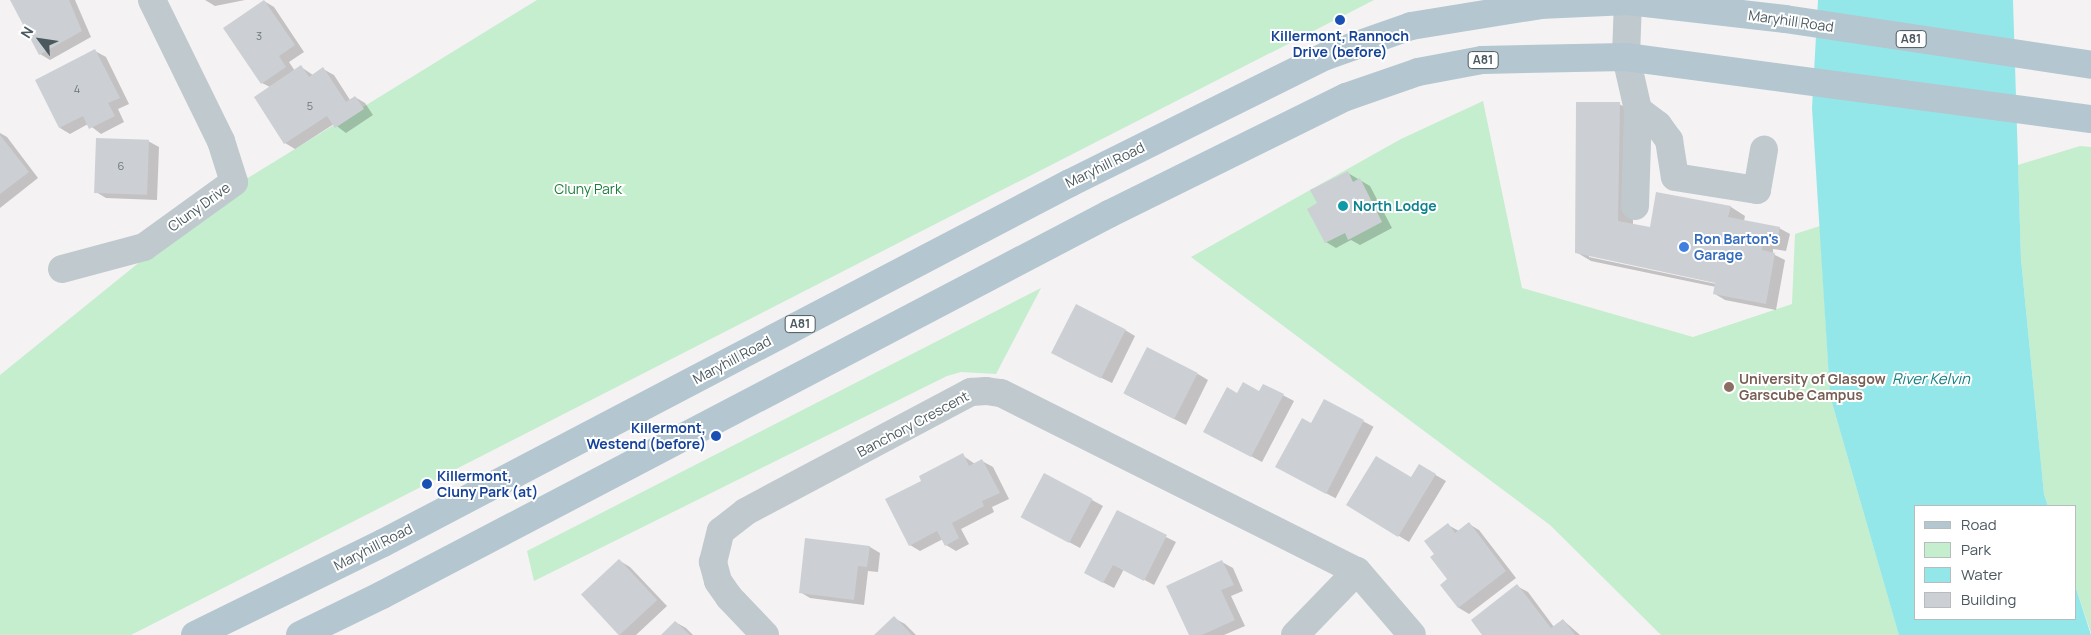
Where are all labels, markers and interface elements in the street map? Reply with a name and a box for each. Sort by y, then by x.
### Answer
street label: Maryhill Road [1747,7,1835,35]
marker: Killermont, Rannoch Drive (before) [1334,14,1346,26]
north arrow [15,15,65,65]
text: N [16,23,37,41]
place label: Killermont, Rannoch Drive (before) [1271,28,1409,60]
house number: 3 [256,29,262,43]
road number: A81 [1895,30,1927,48]
road number: A81 [1467,50,1499,70]
house number: 4 [74,82,80,96]
house number: 5 [307,99,313,113]
street label: Maryhill Road [1063,139,1147,191]
house number: 6 [118,159,124,173]
street label: Cluny Drive [165,179,233,235]
park label: Cluny Park [554,181,622,197]
place label: North Lodge [1353,198,1437,214]
marker: North Lodge [1337,200,1349,212]
place label: Ron Barton's Garage [1694,231,1779,264]
marker: Ron Barton's Garage [1678,241,1690,253]
road number: A81 [784,314,816,334]
street label: Maryhill Road [690,332,774,388]
water label: River Kelvin [1892,370,1970,388]
place label: University of Glasgow Garscube Campus [1739,371,1886,404]
marker: University of Glasgow Garscube Campus [1723,381,1735,393]
street label: Banchory Crescent [854,387,972,461]
place label: Killermont, Westend (before) [586,420,706,452]
marker: Killermont, Westend (before) [710,430,722,442]
place label: Killermont, Cluny Park (at) [437,468,538,501]
marker: Killermont, Cluny Park (at) [421,478,433,490]
legend [1914,505,2076,620]
text: Road [1961,514,1997,535]
street label: Maryhill Road [331,520,415,574]
text: Park [1961,539,1991,560]
text: Water [1961,564,2003,585]
text: Building [1961,589,2016,610]

